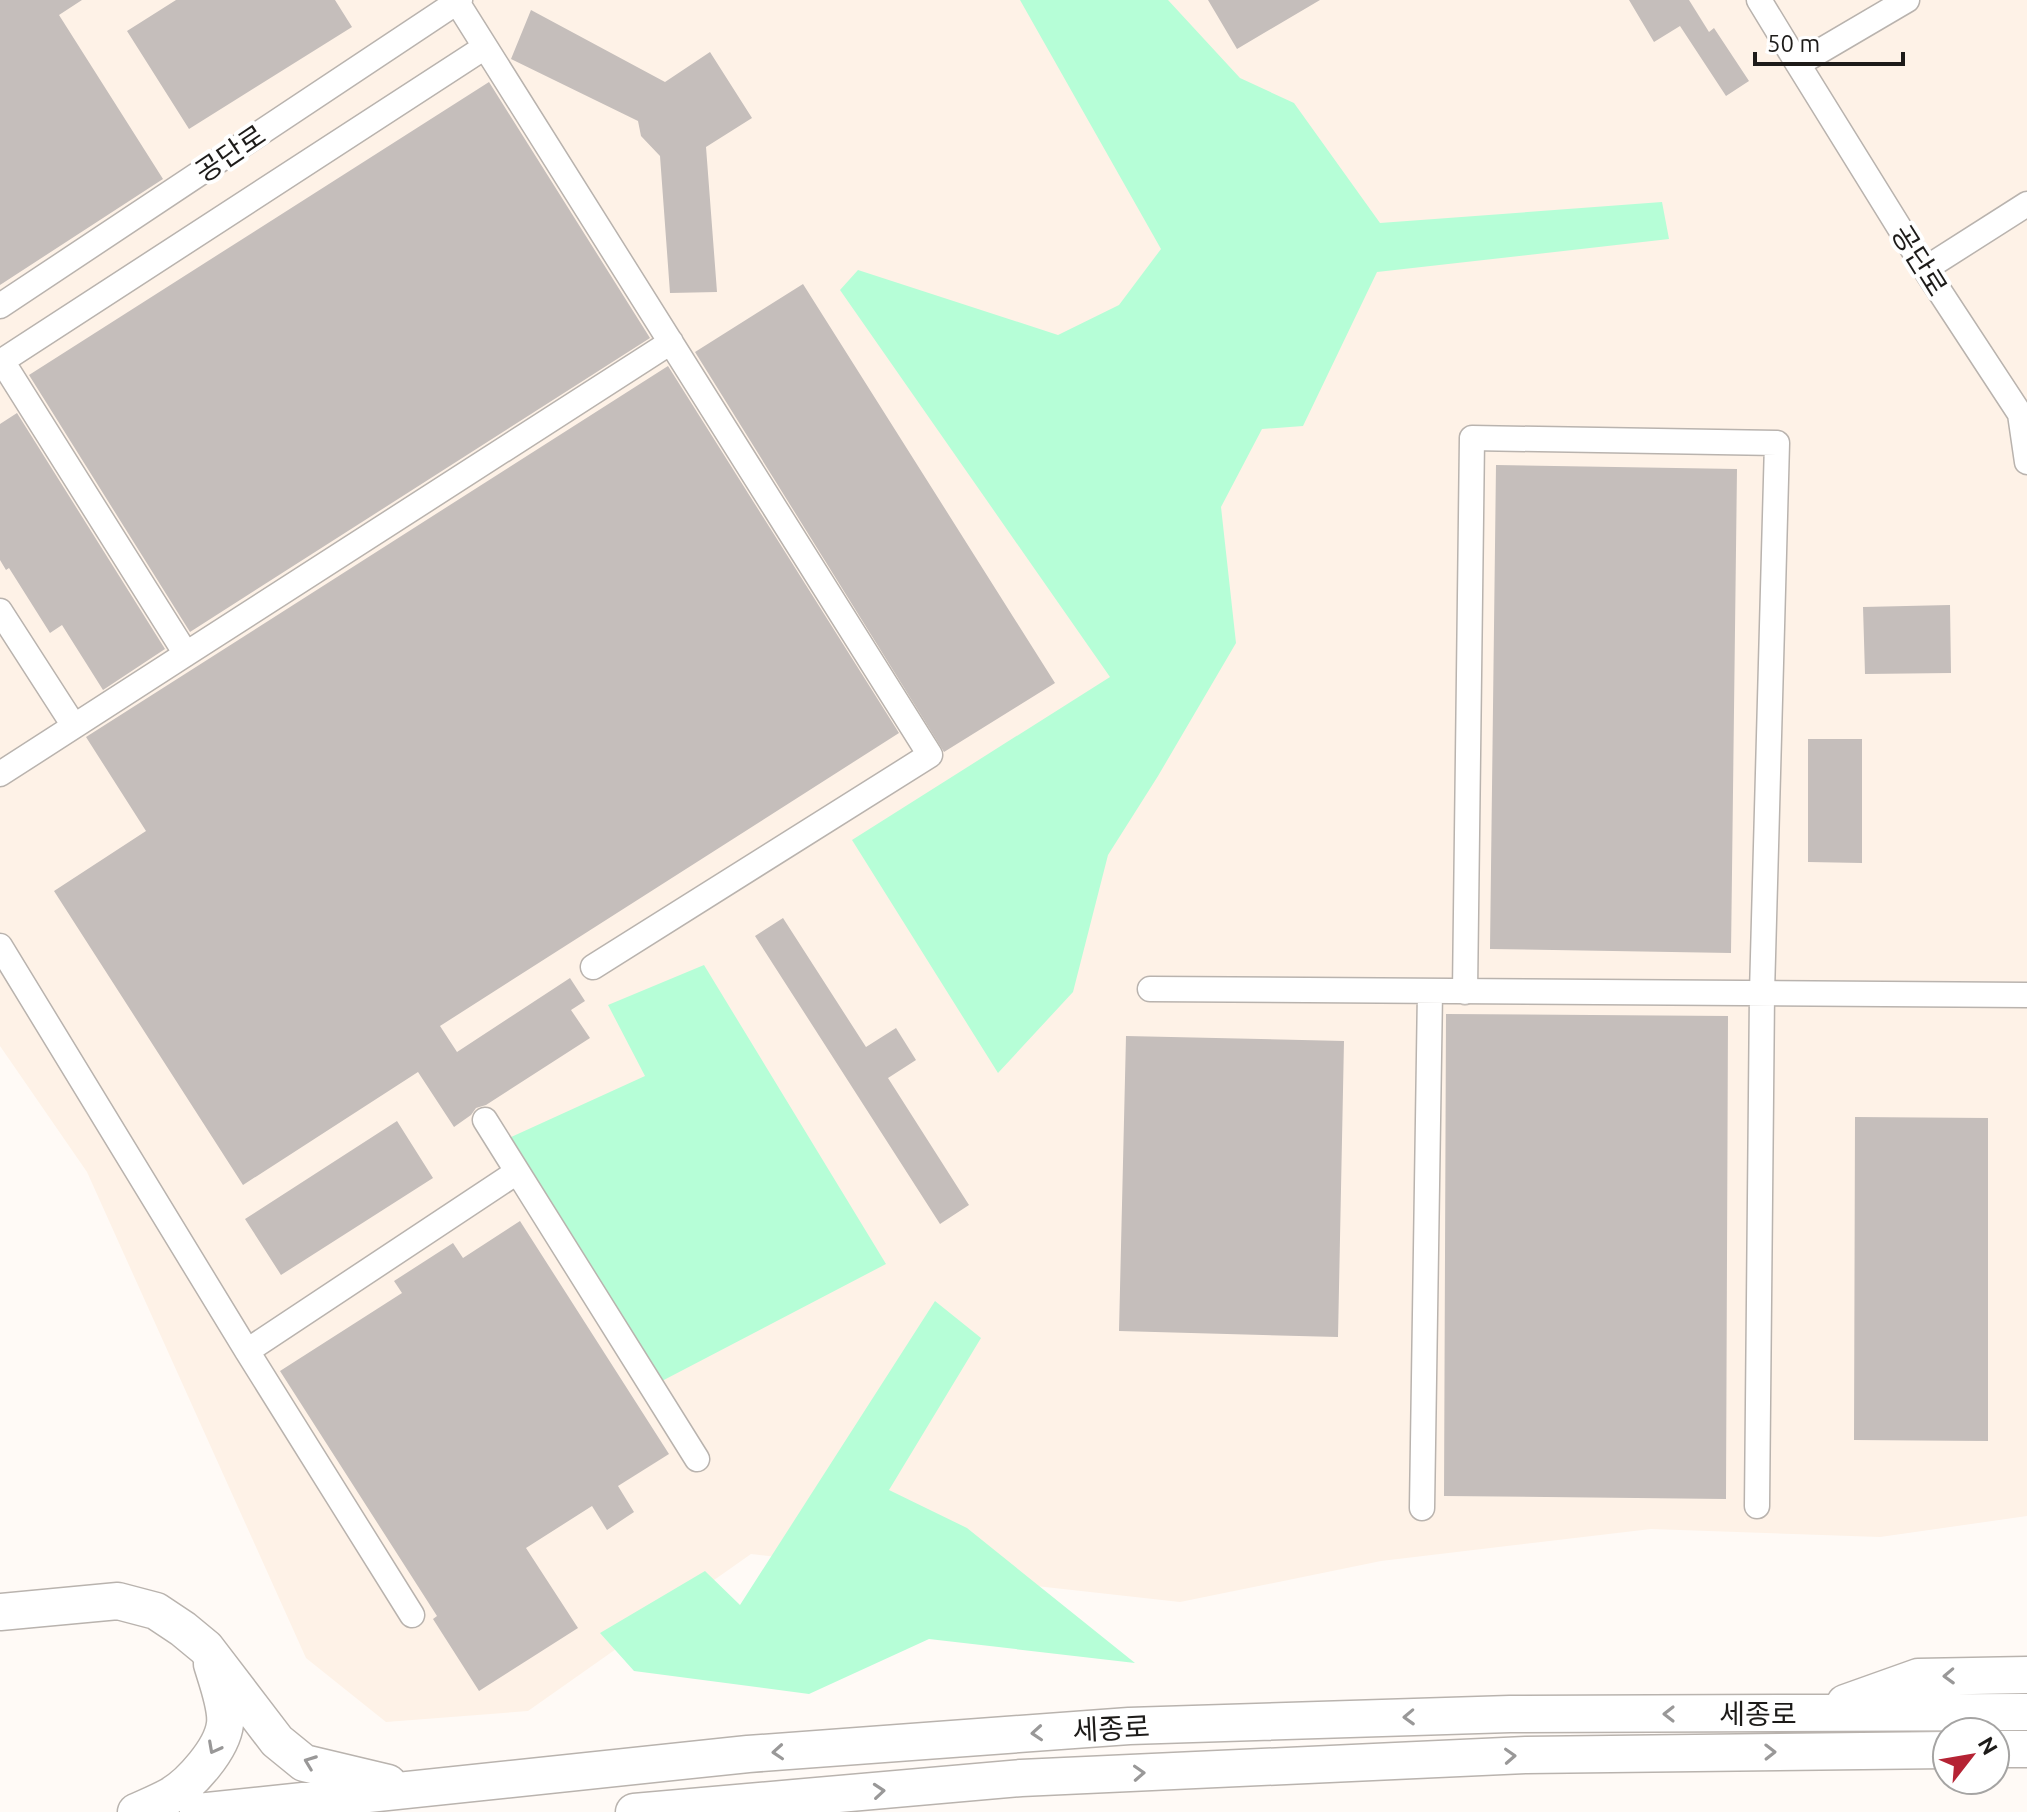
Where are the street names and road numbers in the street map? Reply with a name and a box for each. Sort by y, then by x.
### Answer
street label: 공단로 [189,119,271,187]
street label: 공단로 [1886,219,1954,301]
street label: 세종로 [1719,1698,1797,1729]
street label: 세종로 [1072,1710,1150,1746]

